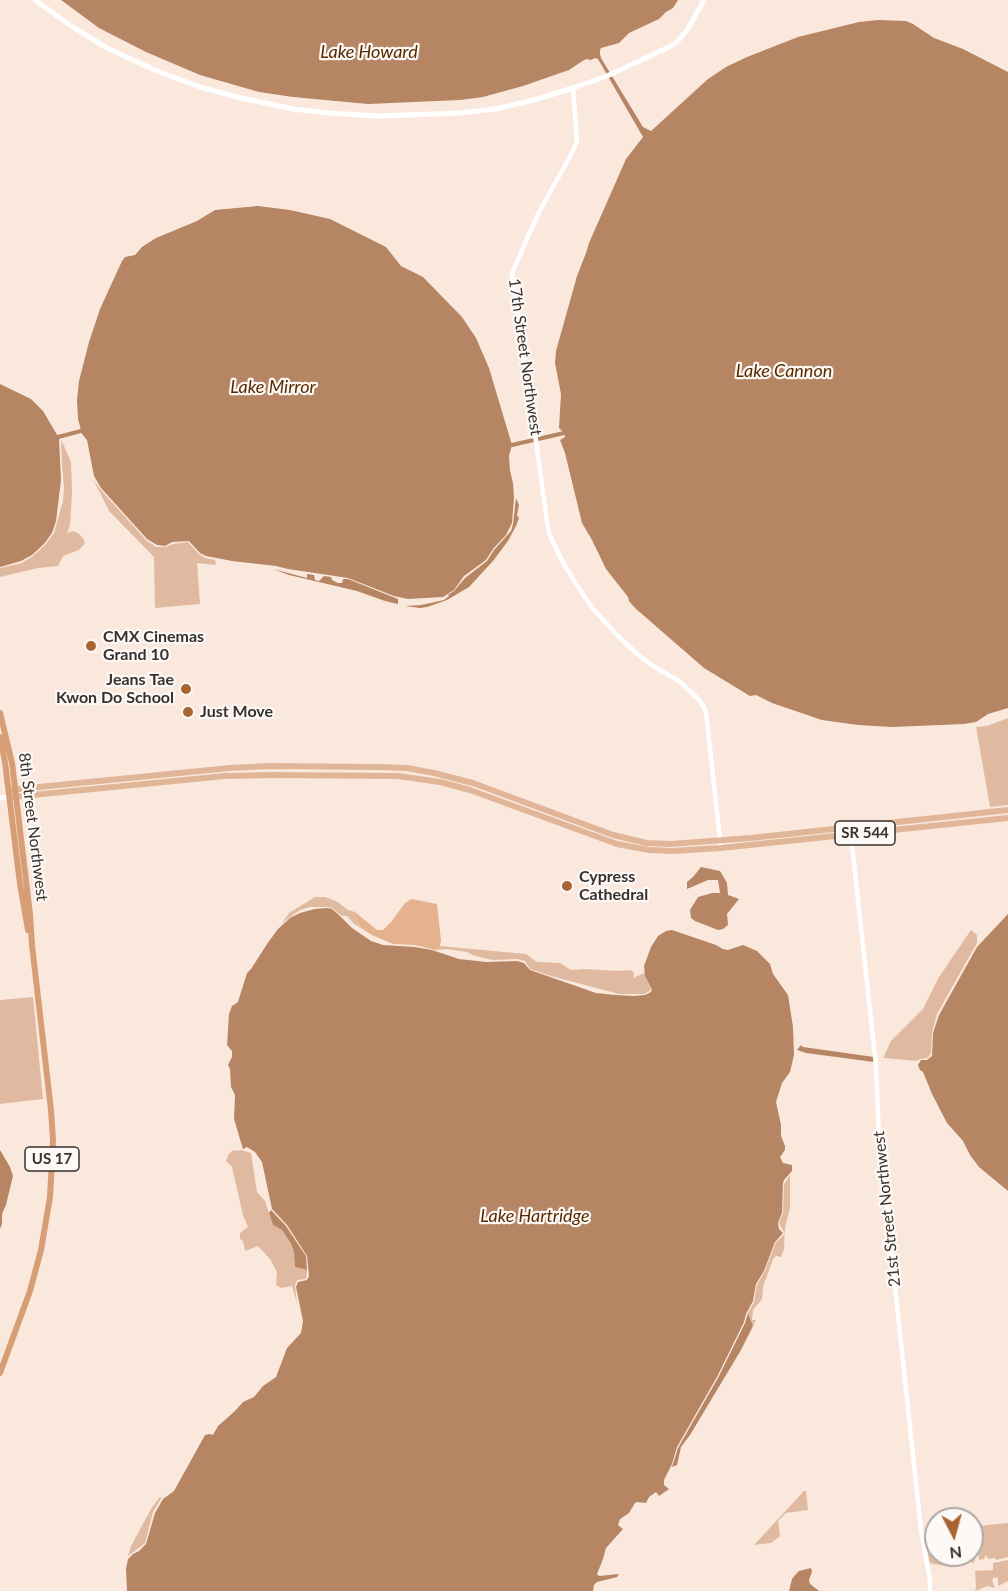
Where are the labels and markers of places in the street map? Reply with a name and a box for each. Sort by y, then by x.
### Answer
place label: CMX Cinemas Grand 10 [103,627,204,665]
marker: CMX Cinemas Grand 10 [84,639,98,653]
place label: Jeans Tae Kwon Do School [56,670,174,708]
marker: Jeans Tae Kwon Do School [179,682,193,696]
place label: Just Move [200,702,273,722]
marker: Just Move [181,705,195,719]
place label: Cypress Cathedral [579,867,648,905]
marker: Cypress Cathedral [560,879,574,893]

